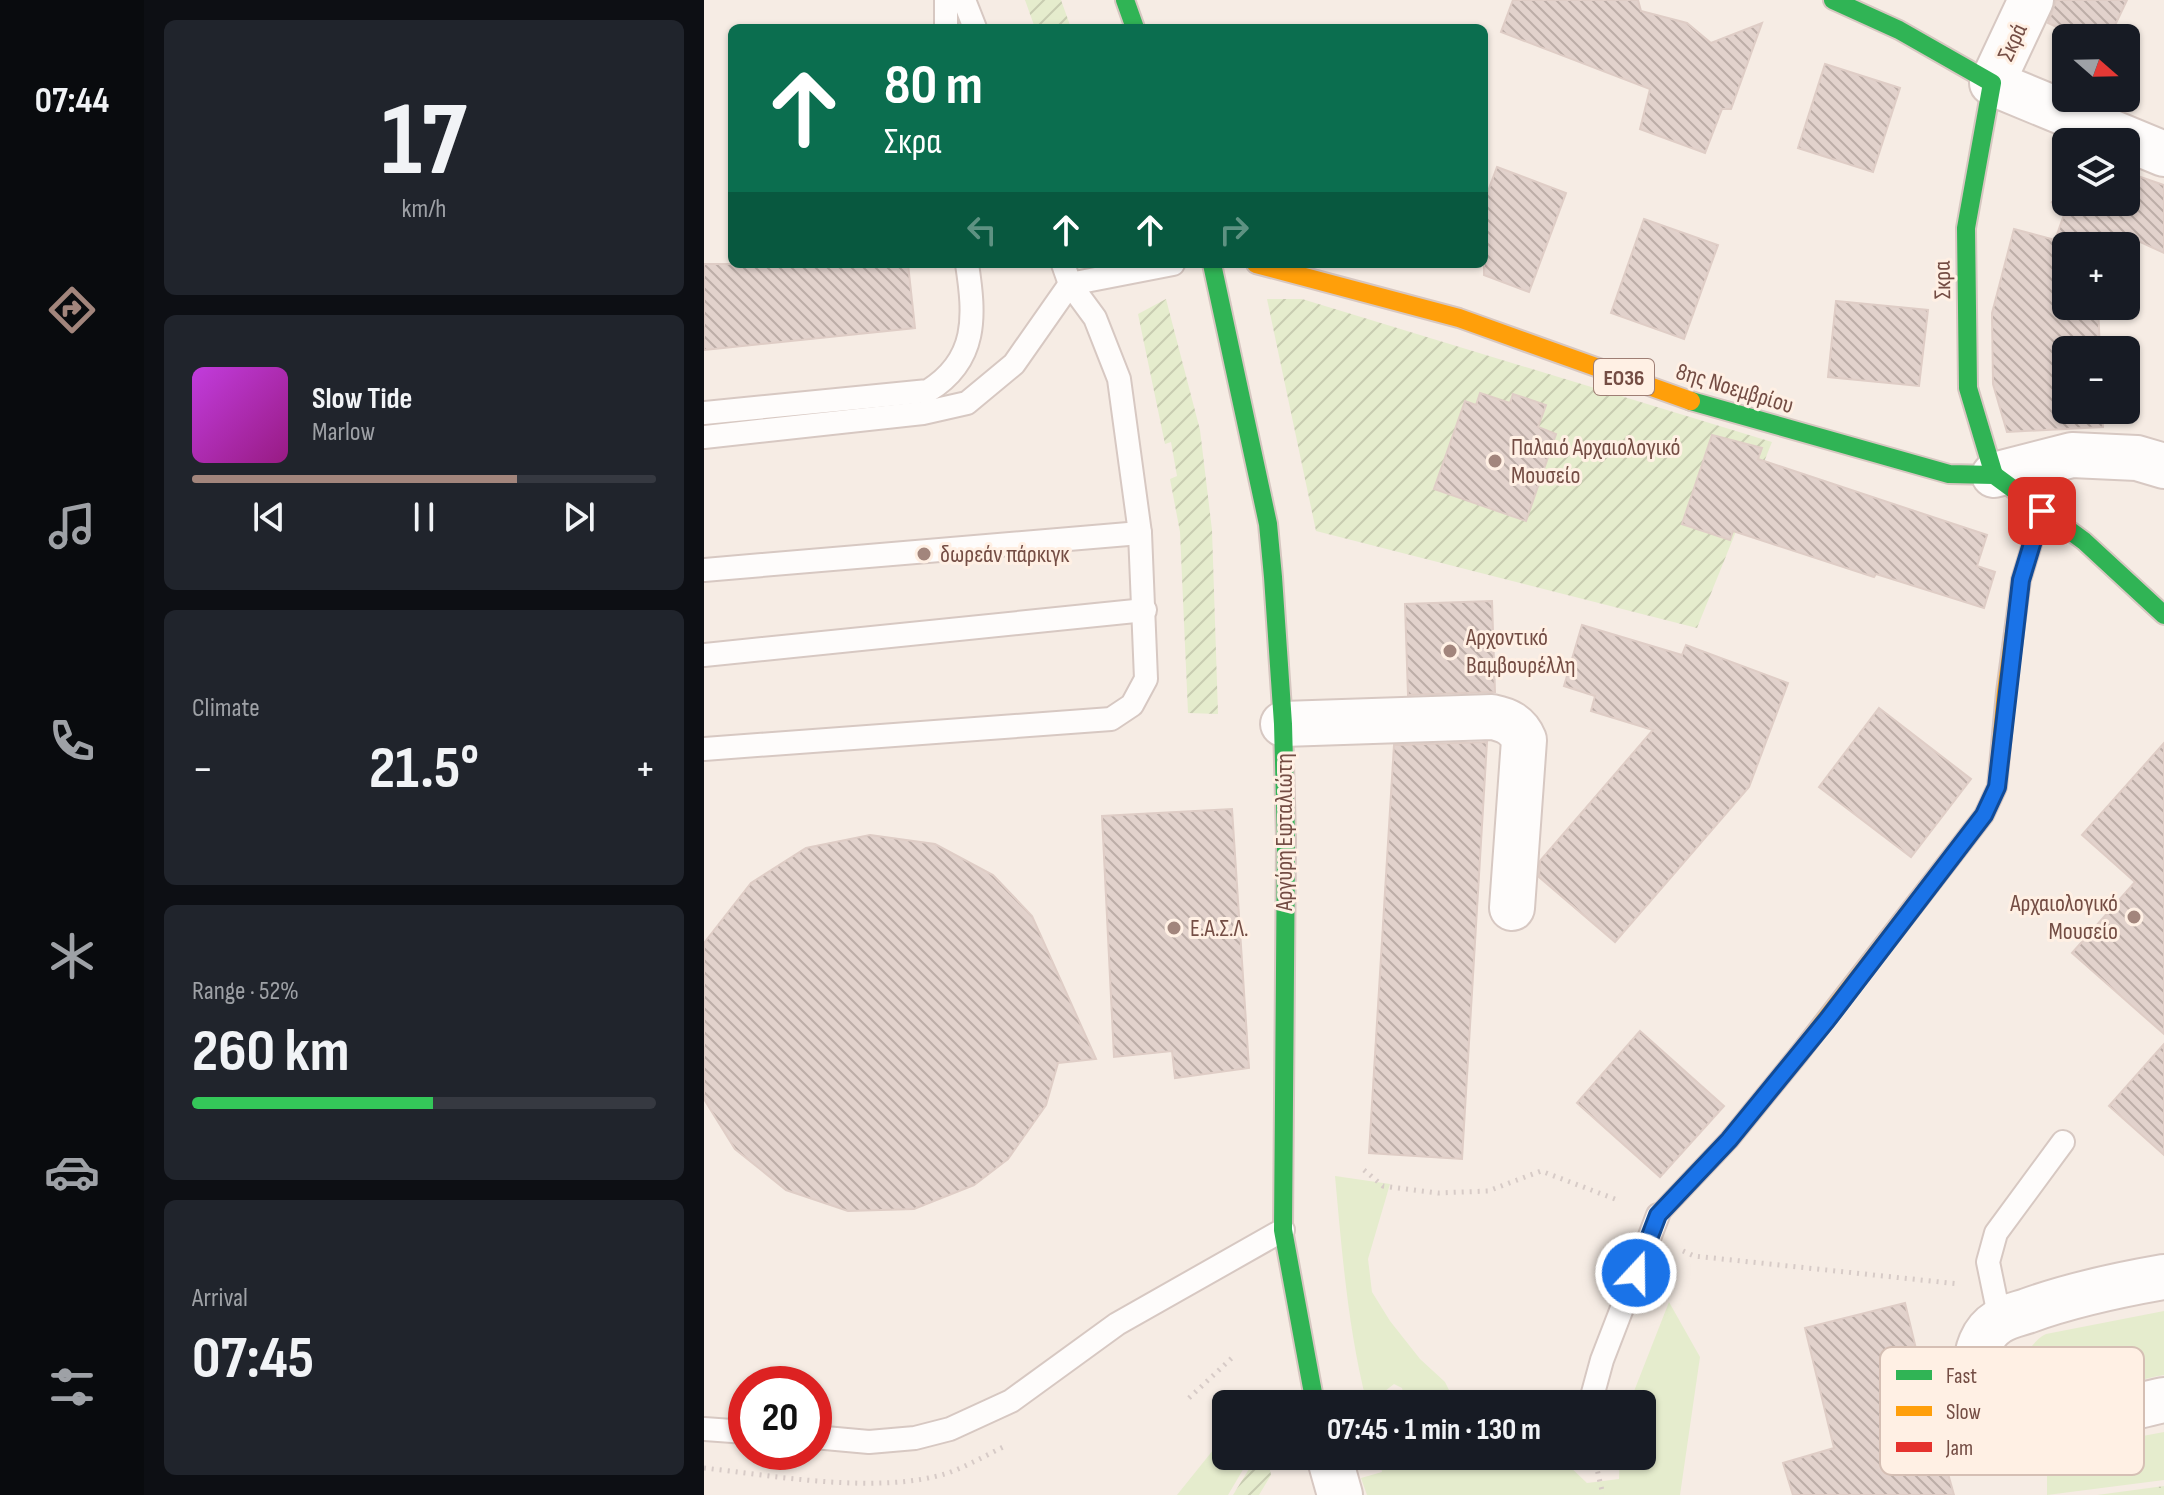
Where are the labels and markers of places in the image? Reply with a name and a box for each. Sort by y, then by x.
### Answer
place label: Παλαιό Αρχαιολογικό Μουσείο [1511,433,1680,490]
marker: Παλαιό Αρχαιολογικό Μουσείο [1486,452,1504,470]
pin [2008,477,2076,545]
place label: δωρεάν πάρκιγκ [940,540,1070,569]
marker: δωρεάν πάρκιγκ [915,545,933,563]
place label: Αρχοντικό Βαμβουρέλλη [1465,623,1576,680]
marker: Αρχοντικό Βαμβουρέλλη [1441,642,1459,660]
place label: Αρχαιολογικό Μουσείο [2009,889,2118,946]
marker: Αρχαιολογικό Μουσείο [2125,908,2143,926]
place label: Ε.Α.Σ.Λ. [1190,914,1249,943]
marker: Ε.Α.Σ.Λ. [1165,919,1183,937]

